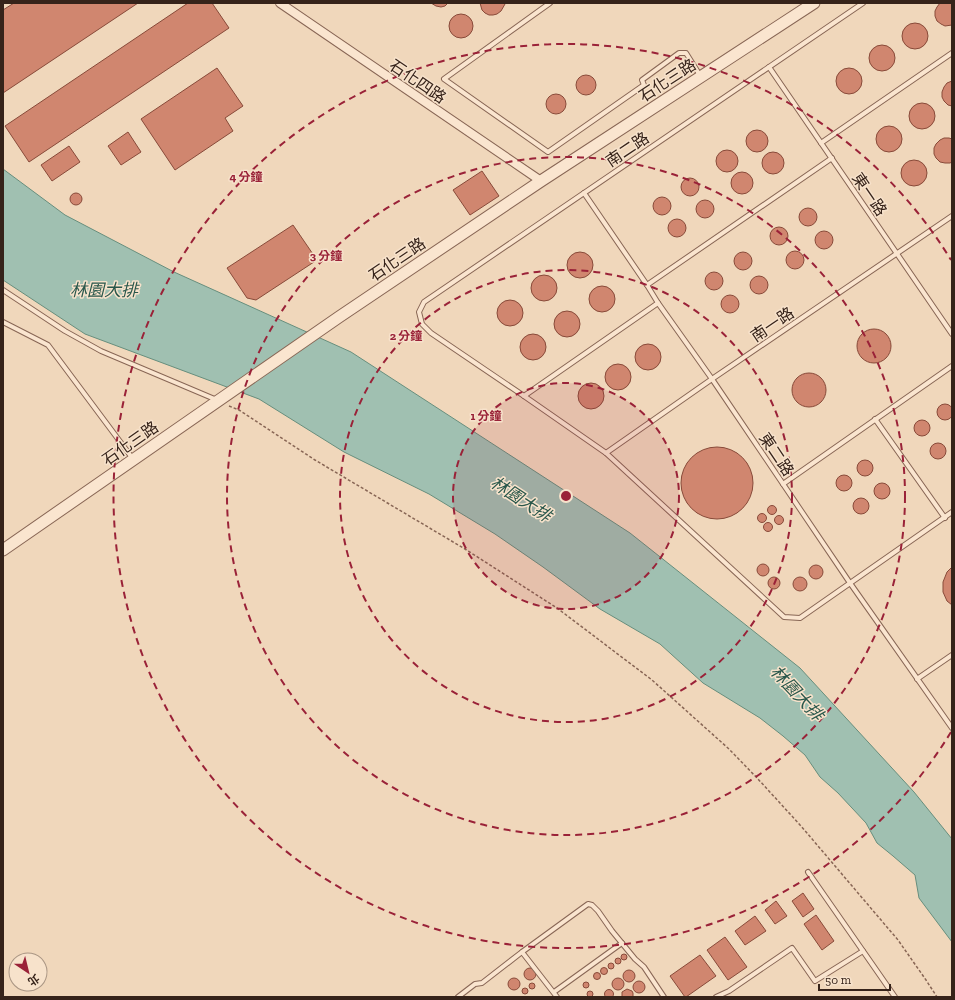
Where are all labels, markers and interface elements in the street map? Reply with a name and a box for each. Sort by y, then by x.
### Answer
street label: 石化三路 [635,55,699,106]
street label: 石化四路 [386,56,450,107]
street label: 南二路 [602,128,652,171]
street label: 東一路 [848,169,891,219]
text: 4 分鐘 [229,170,263,184]
street label: 石化三路 [365,234,429,285]
text: 3 分鐘 [310,249,342,263]
water label: 林園大排 [70,280,140,300]
street label: 南一路 [747,303,797,346]
text: 2 分鐘 [390,329,422,343]
text: 1 分鐘 [470,409,502,423]
street label: 石化三路 [99,417,162,470]
street label: 東二路 [755,429,798,479]
water label: 林園大排 [487,472,557,527]
centre of rings [559,489,573,503]
water label: 林園大排 [766,661,829,726]
north arrow [8,952,48,992]
scale bar [819,966,890,992]
text: 北 [25,971,42,988]
text: 50 m [825,973,852,987]

